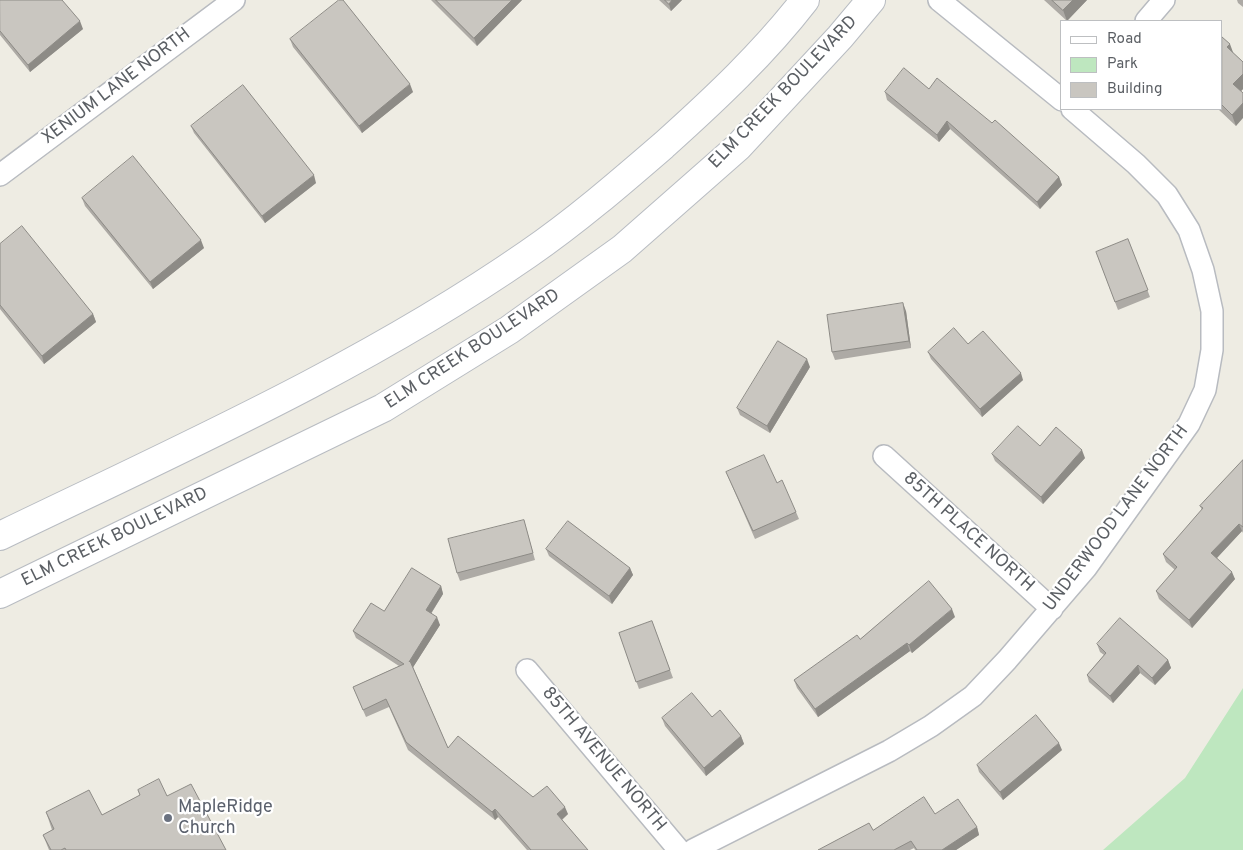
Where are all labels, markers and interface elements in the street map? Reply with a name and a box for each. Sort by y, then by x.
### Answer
street label: ELM CREEK BOULEVARD [705,12,863,174]
legend [1060,20,1223,110]
street label: XENIUM LANE NORTH [38,24,196,150]
text: Road [1107,30,1142,49]
text: Park [1107,55,1138,74]
text: Building [1107,80,1162,99]
street label: ELM CREEK BOULEVARD [381,285,565,415]
street label: UNDERWOOD LANE NORTH [1040,422,1194,616]
street label: 85TH PLACE NORTH [898,468,1038,598]
street label: ELM CREEK BOULEVARD [18,483,212,593]
street label: 85TH AVENUE NORTH [536,683,670,837]
place label: MapleRidge Church [178,797,273,840]
marker: MapleRidge Church [162,812,174,824]

